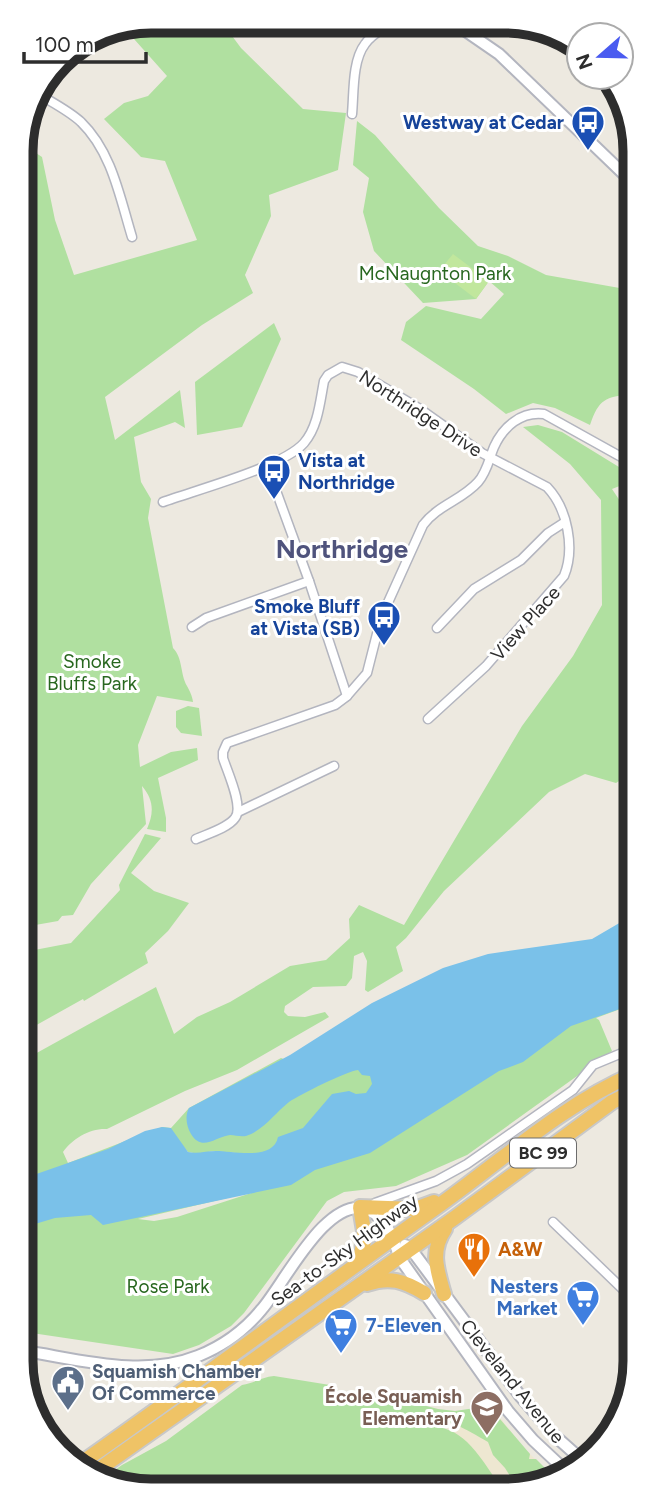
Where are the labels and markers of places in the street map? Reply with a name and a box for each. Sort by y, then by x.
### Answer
bus stop icon: Westway at Cedar [569,103,607,152]
place label: Westway at Cedar [403,111,564,134]
place label: Vista at Northridge [298,449,395,494]
bus stop icon: Vista at Northridge [255,452,293,501]
place label: Smoke Bluff at Vista (SB) [250,595,361,640]
bus stop icon: Smoke Bluff at Vista (SB) [365,598,403,647]
restaurant icon: A&W [455,1230,493,1279]
place label: A&W [498,1238,543,1261]
place label: Nesters Market [490,1275,558,1320]
supermarket icon: Nesters Market [564,1278,602,1327]
supermarket icon: 7-Eleven [322,1306,360,1355]
place label: 7-Eleven [366,1314,442,1337]
place label: Squamish Chamber Of Commerce [92,1360,262,1405]
public building icon: Squamish Chamber Of Commerce [49,1363,87,1412]
place label: École Squamish Elementary [325,1385,462,1430]
school or university icon: École Squamish Elementary [468,1388,506,1437]

